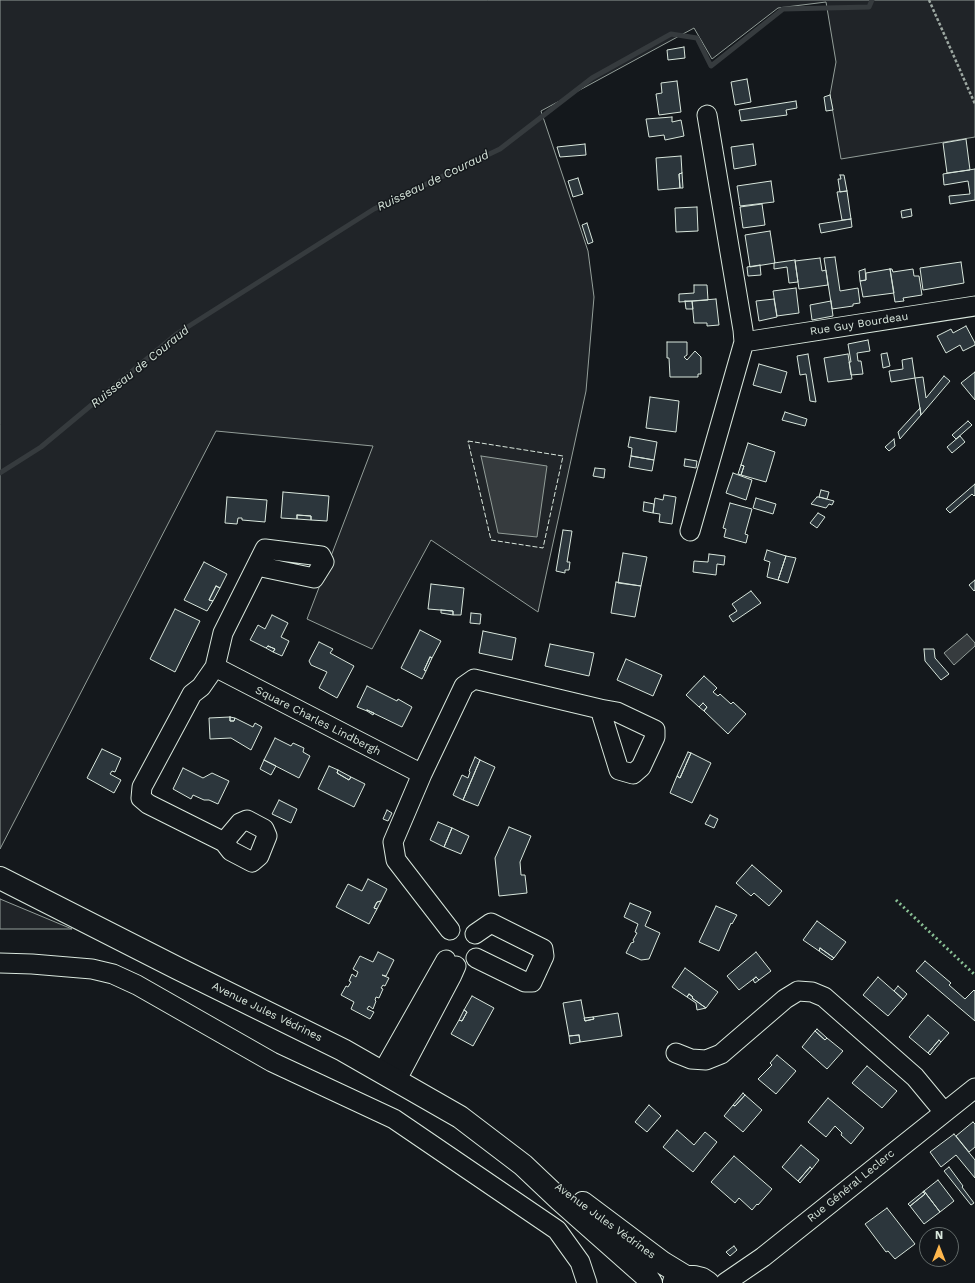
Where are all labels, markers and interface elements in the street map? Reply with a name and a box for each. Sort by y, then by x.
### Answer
water label: Ruisseau de Couraud [375,148,491,214]
street label: Rue Guy Bourdeau [809,310,909,338]
water label: Ruisseau de Couraud [88,323,192,411]
street label: Square Charles Lindbergh [253,684,383,758]
street label: Avenue Jules Védrines [210,980,324,1044]
street label: Rue Général Leclerc [805,1147,897,1225]
street label: Avenue Jules Védrines [552,1180,658,1262]
north arrow [919,1227,959,1267]
text: N [935,1229,943,1242]

